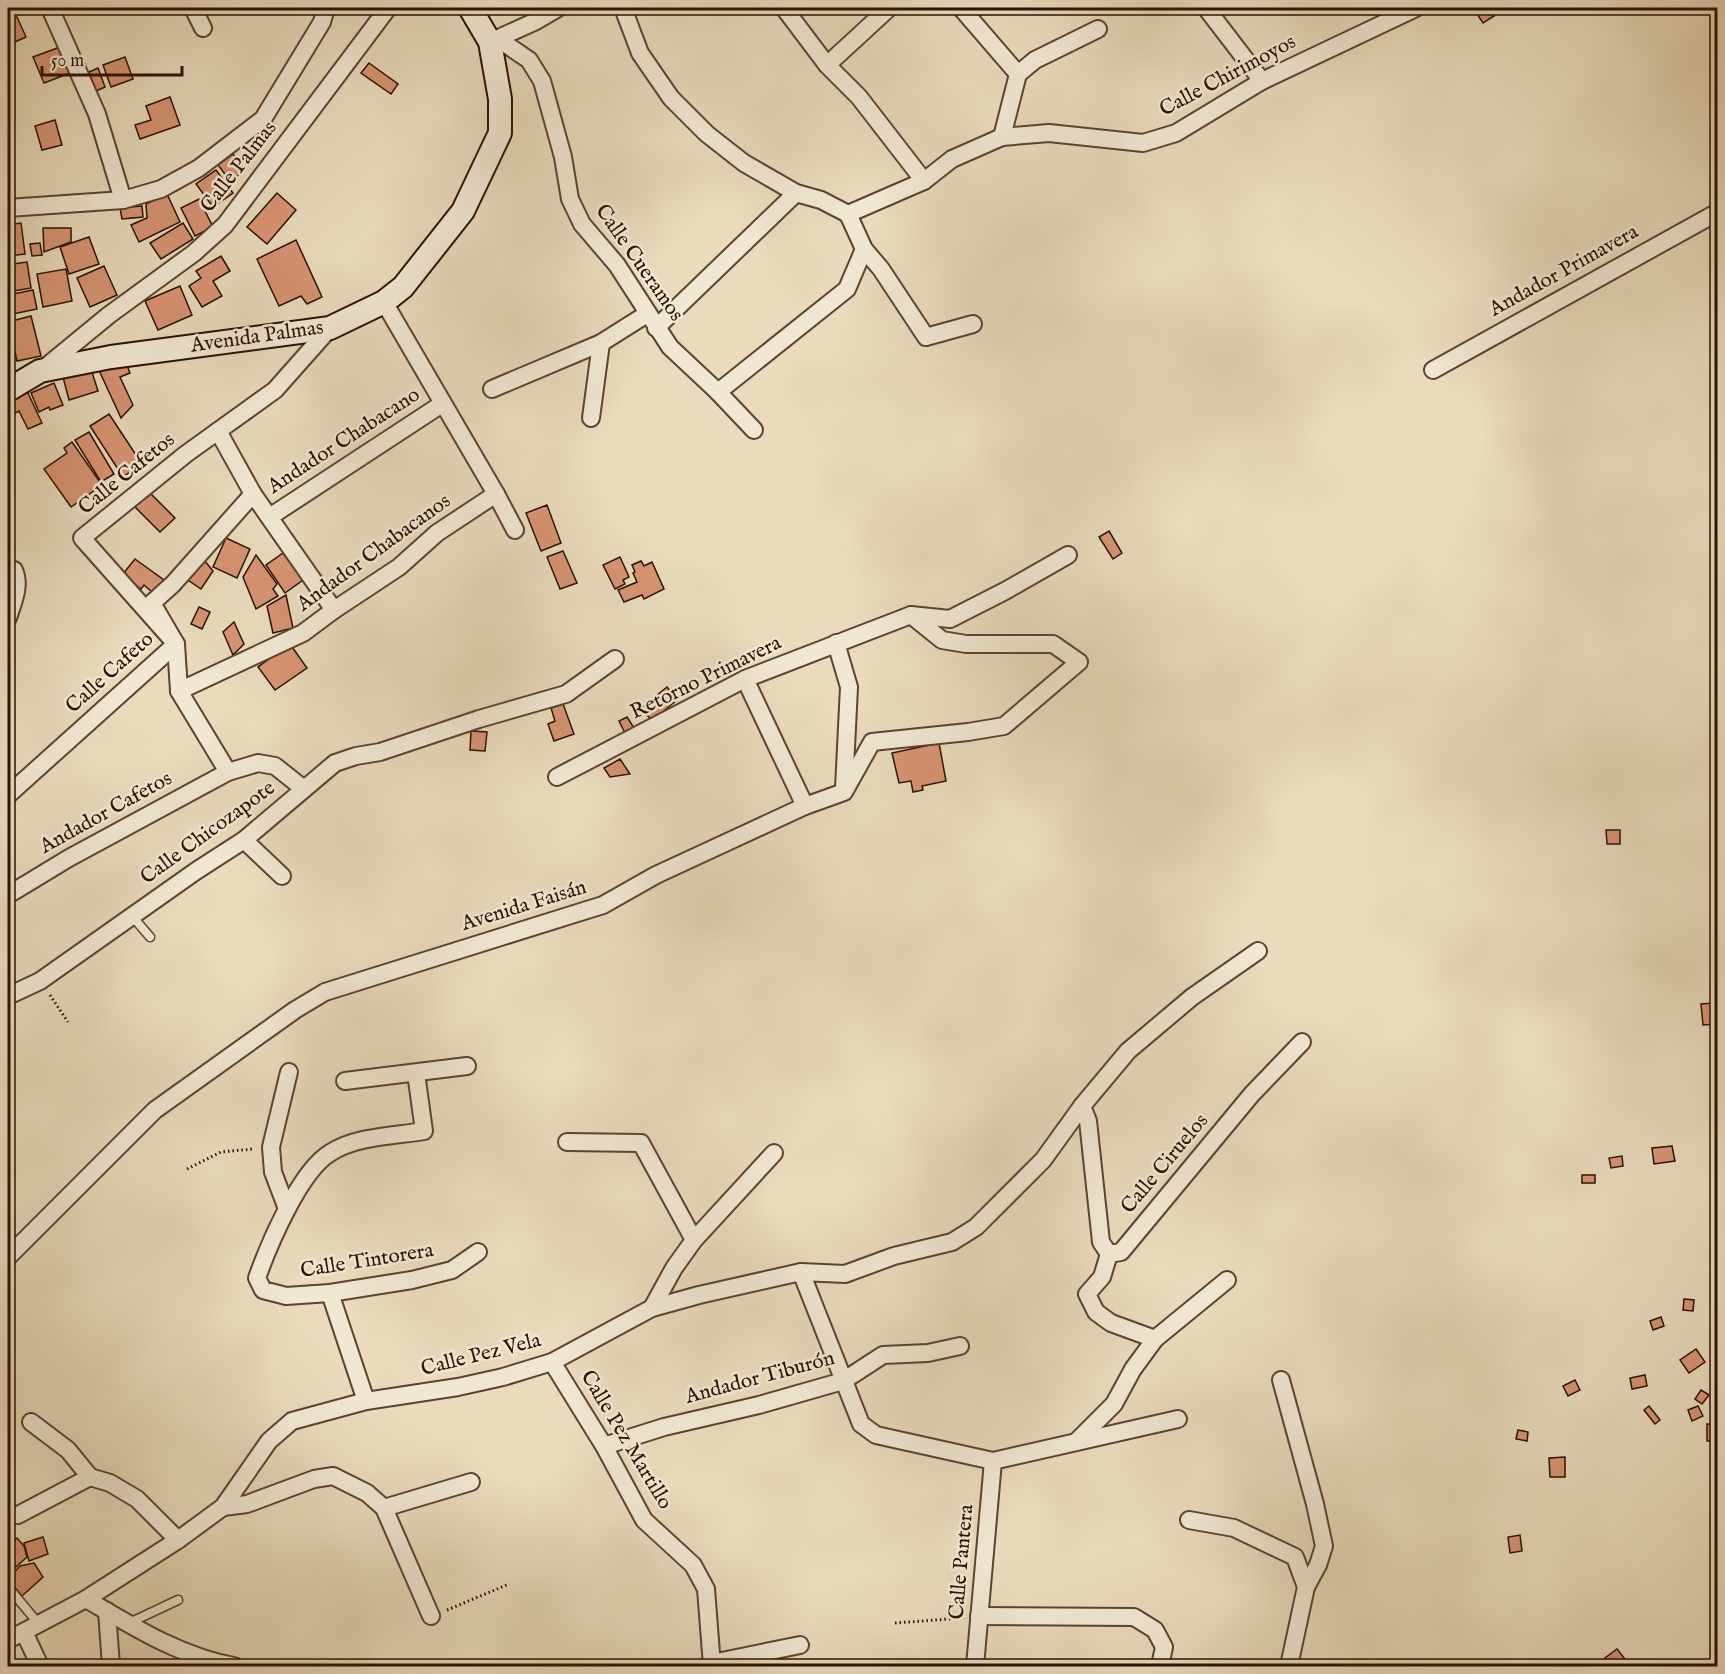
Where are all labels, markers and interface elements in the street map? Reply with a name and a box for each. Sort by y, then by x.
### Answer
street label: Calle Chirimoyos [1155,29,1301,123]
scale bar [42,39,182,77]
text: 50 m [51,50,84,73]
street label: Calle Palmas [195,116,283,218]
street label: Calle Cueramos [589,199,689,327]
street label: Andador Primavera [1484,218,1644,324]
street label: Avenida Palmas [188,314,325,360]
street label: Andador Chabacano [262,382,425,501]
street label: Calle Cafetos [73,427,181,521]
street label: Andador Chabacanos [291,488,456,619]
street label: Calle Cafeto [60,626,160,720]
street label: Retorno Primavera [626,629,787,726]
street label: Andador Cafetos [34,765,177,861]
street label: Calle Chicozapote [135,775,281,891]
street label: Avenida Faisán [457,874,590,938]
street label: Calle Ciruelos [1115,1108,1215,1220]
street label: Calle Tintorera [299,1237,436,1285]
street label: Calle Pez Vela [418,1327,545,1383]
street label: Andador Tiburón [681,1345,838,1411]
street label: Calle Pez Martillo [574,1366,678,1514]
street label: Calle Pantera [944,1502,981,1621]

